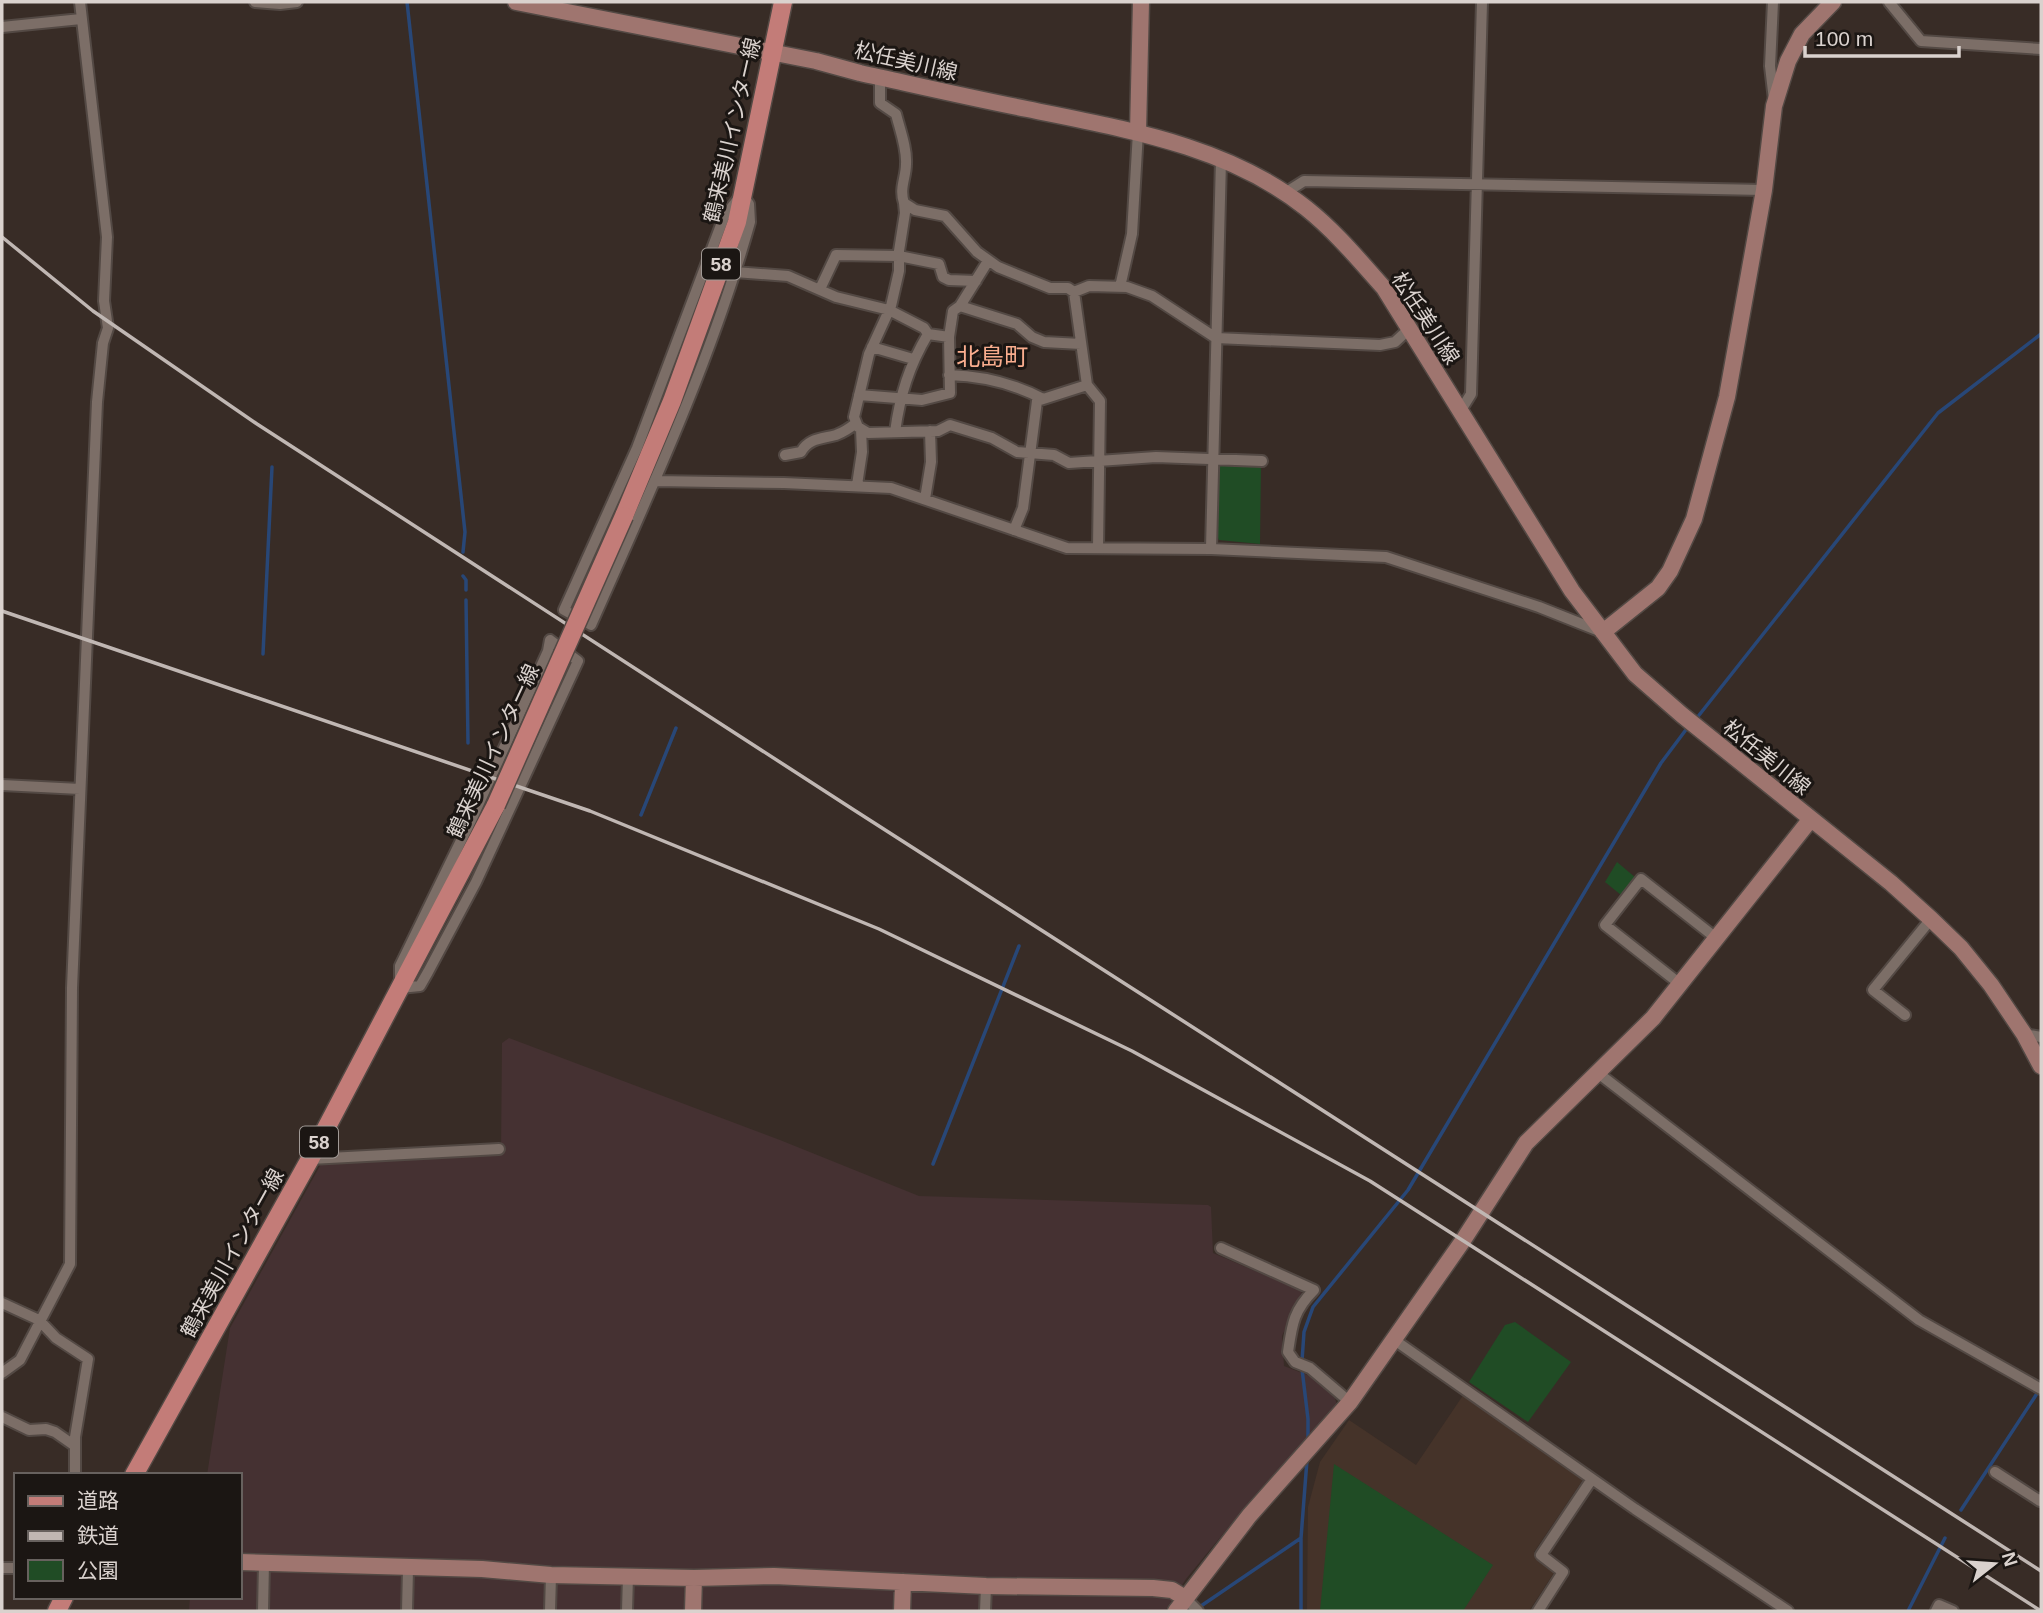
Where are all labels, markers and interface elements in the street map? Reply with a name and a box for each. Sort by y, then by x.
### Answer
scale bar [1805,14,1959,58]
text: 100 m [1815,27,1873,50]
street label: 鶴来美川インター線 [700,35,764,225]
street label: 松任美川線 [852,38,960,84]
road number: 58 [702,248,740,280]
street label: 松任美川線 [1388,268,1464,368]
district label: 北島町 [956,343,1028,370]
street label: 鶴来美川インター線 [443,660,543,842]
street label: 松任美川線 [1719,715,1815,799]
road number: 58 [300,1126,338,1158]
street label: 鶴来美川インター線 [176,1165,288,1341]
legend [14,1473,242,1599]
text: 道路 [77,1489,119,1512]
text: 鉄道 [77,1524,119,1547]
north arrow [1959,1529,2029,1599]
text: N [1998,1550,2022,1569]
text: 公園 [77,1559,119,1582]

